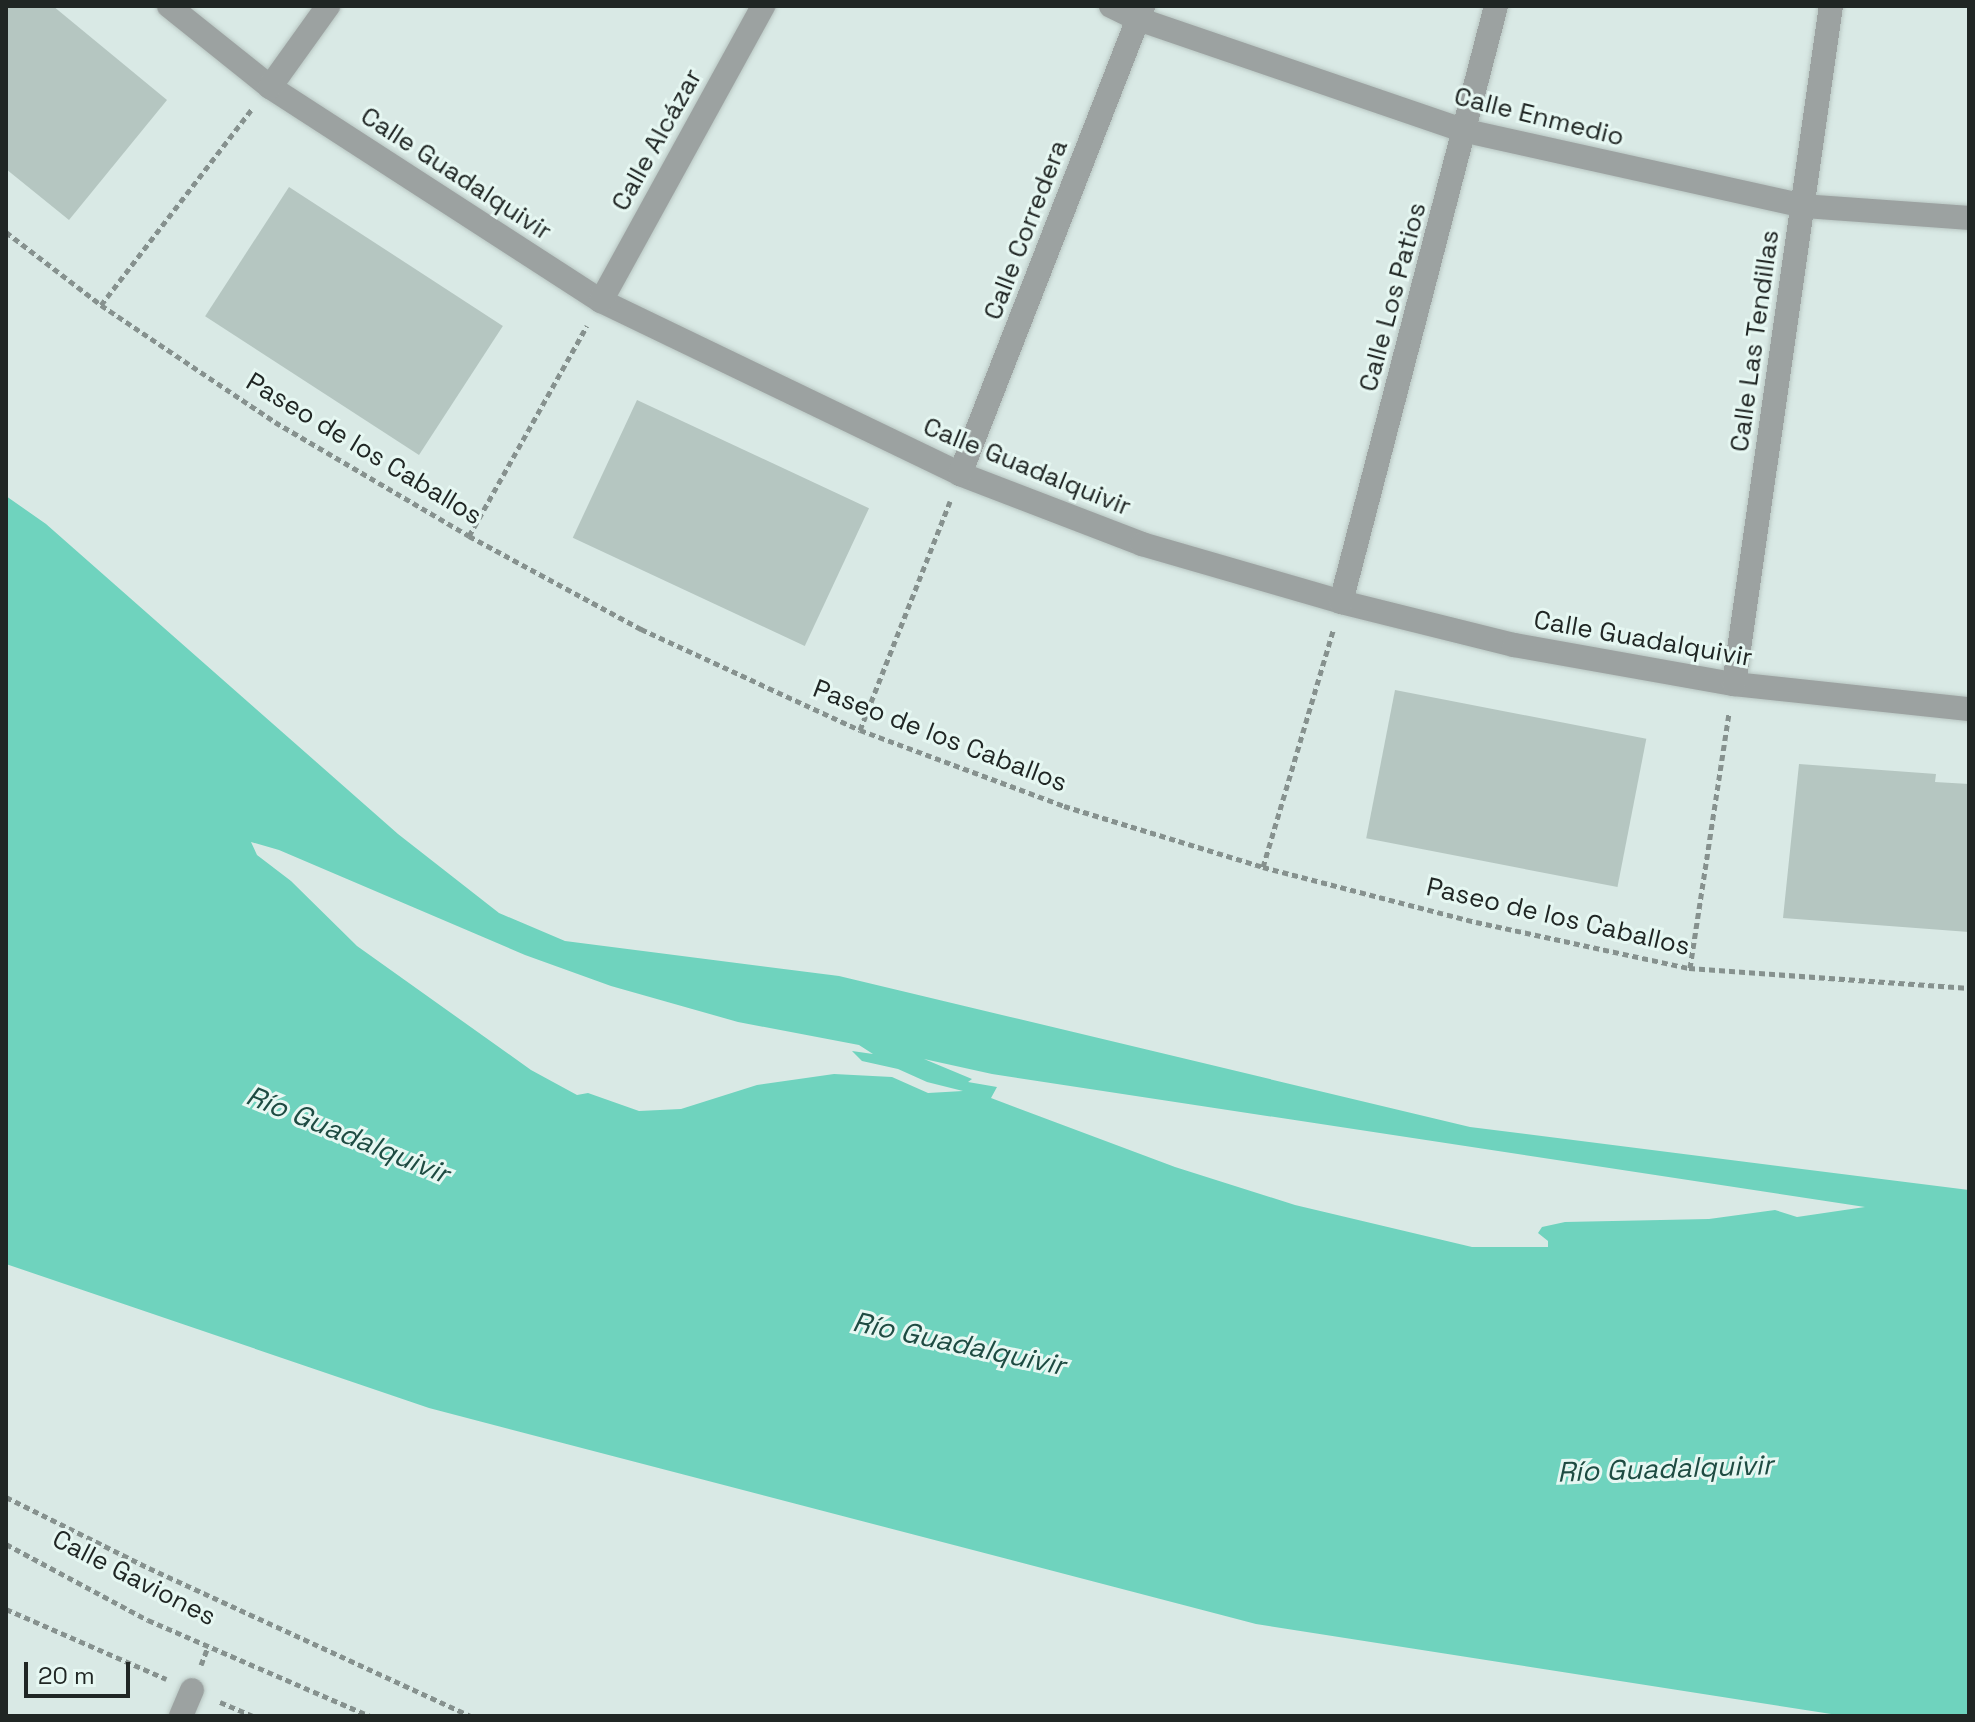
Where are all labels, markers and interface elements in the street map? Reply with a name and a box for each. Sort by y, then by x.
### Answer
street label: Calle Alcázar [605,63,709,217]
street label: Calle Enmedio [1451,81,1627,153]
street label: Calle Guadalquivir [355,101,557,247]
street label: Calle Corredera [977,136,1075,324]
street label: Calle Los Patios [1353,199,1433,395]
street label: Calle Las Tendillas [1724,228,1786,454]
street label: Paseo de los Caballos [240,366,488,532]
street label: Calle Guadalquivir [919,411,1135,523]
street label: Calle Guadalquivir [1531,604,1755,674]
street label: Paseo de los Caballos [809,673,1071,799]
street label: Paseo de los Caballos [1423,871,1693,963]
water label: Río Guadalquivir [242,1078,454,1190]
water label: Río Guadalquivir [850,1304,1068,1382]
water label: Río Guadalquivir [1557,1447,1773,1489]
street label: Calle Gaviones [47,1523,221,1633]
scale bar [28,1646,134,1696]
text: 20 m [38,1660,95,1691]

